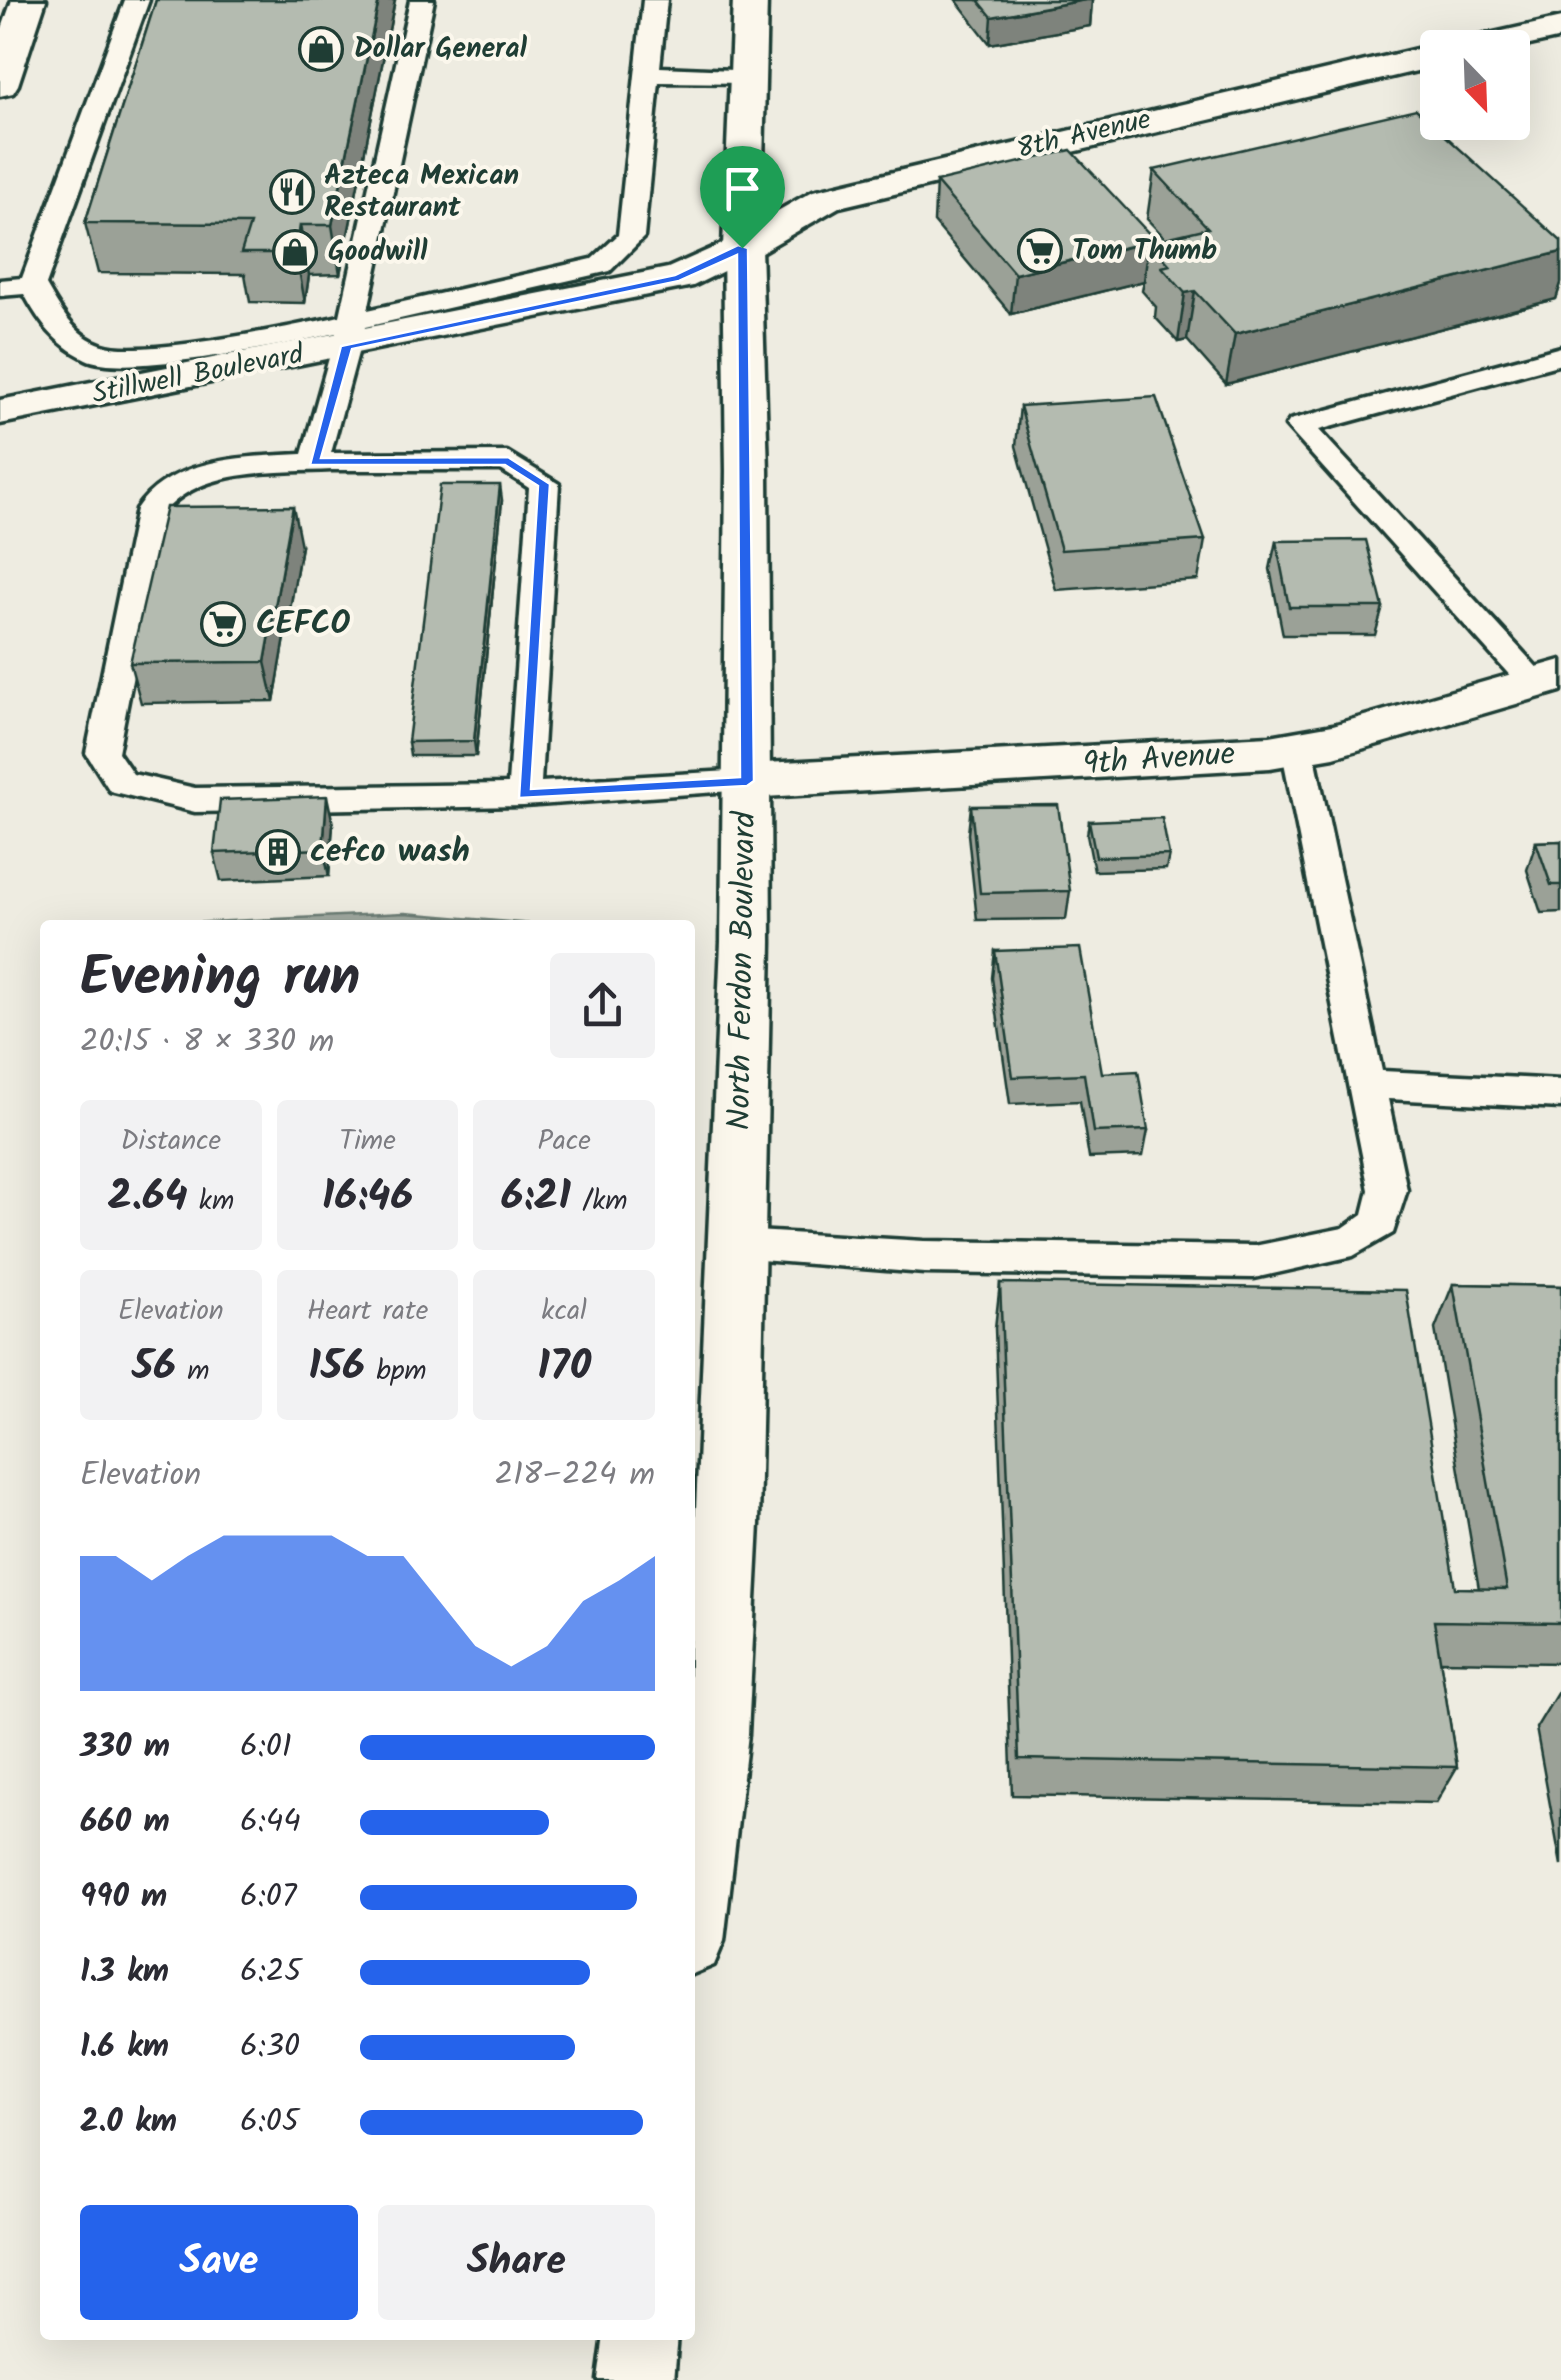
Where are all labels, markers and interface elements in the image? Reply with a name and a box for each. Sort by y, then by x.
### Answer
shop icon: Dollar General [298,26,344,72]
place label: Dollar General [354,27,527,72]
north arrow [1420,30,1530,140]
map controls [1420,30,1530,140]
street label: 8th Avenue [1012,98,1156,172]
pin [700,146,785,249]
place label: Azteca Mexican Restaurant [324,154,519,231]
icon: arrive [715,161,770,216]
restaurant icon: Azteca Mexican Restaurant [269,169,315,215]
supermarket icon: Tom Thumb [1017,228,1063,274]
shop icon: Goodwill [272,229,318,275]
place label: Tom Thumb [1072,229,1217,274]
place label: Goodwill [328,230,428,275]
street label: Stillwell Boulevard [89,332,308,418]
place label: CEFCO [256,599,350,650]
supermarket icon: CEFCO [200,601,246,647]
street label: 9th Avenue [1081,729,1237,791]
street label: North Ferdon Boulevard [715,810,771,1131]
place label: cefco wash [310,827,470,878]
building icon: cefco wash [255,829,301,875]
text: Evening run [80,936,360,1023]
button: share [550,953,655,1058]
text: 20:15 · 8 × 330 m [80,1017,334,1068]
text: Distance [121,1119,221,1164]
text: Time [339,1119,396,1164]
text: Pace [537,1119,591,1164]
text: 2.64 [107,1164,188,1231]
text: 16:46 [322,1164,413,1231]
text: 6:21 [501,1164,571,1231]
text: km [188,1179,234,1224]
text: /km [571,1179,628,1224]
text: Elevation [118,1289,224,1334]
text: Heart rate [307,1289,428,1334]
text: kcal [541,1289,587,1334]
text: 56 [132,1334,176,1401]
text: 156 [308,1334,365,1401]
text: 170 [537,1334,591,1401]
text: m [176,1349,210,1394]
text: bpm [365,1349,427,1394]
text: Elevation [80,1450,201,1501]
text: 218–224 m [494,1450,655,1501]
text: 330 m [80,1722,170,1773]
text: 6:01 [240,1722,292,1773]
text: 660 m [80,1797,170,1848]
text: 6:44 [240,1797,301,1848]
text: 990 m [80,1872,167,1923]
text: 6:07 [240,1872,296,1923]
text: 1.3 km [80,1947,169,1998]
text: 6:25 [240,1947,301,1998]
text: 1.6 km [80,2022,169,2073]
text: 6:30 [240,2022,300,2073]
text: 2.0 km [80,2097,177,2148]
text: 6:05 [240,2097,299,2148]
button: Save [80,2205,358,2320]
button: Share [378,2205,655,2320]

